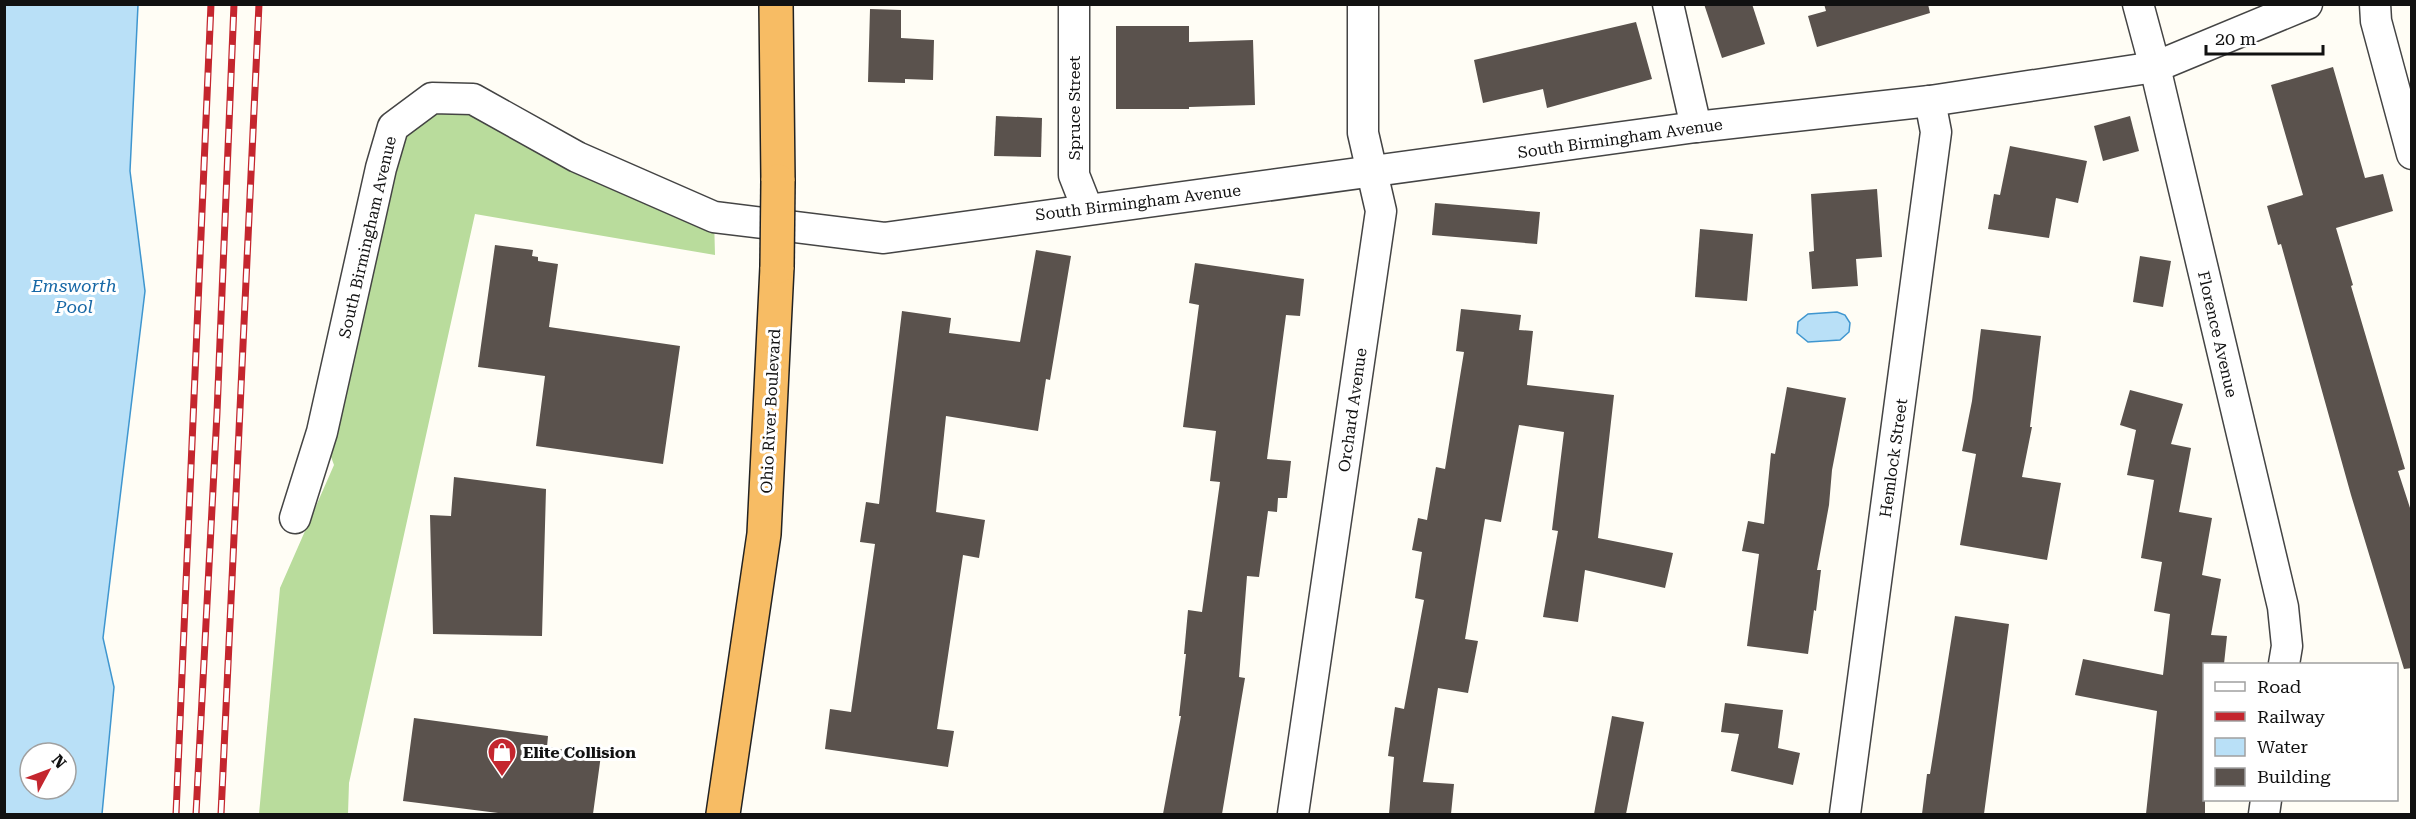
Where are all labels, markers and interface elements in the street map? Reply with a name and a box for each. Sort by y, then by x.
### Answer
scale bar [2206,18,2323,56]
text: 20 m [2215,28,2256,49]
street label: Spruce Street [1065,56,1084,160]
street label: South Birmingham Avenue [1516,115,1724,162]
street label: South Birmingham Avenue [335,134,400,340]
street label: South Birmingham Avenue [1034,180,1242,225]
street label: Florence Avenue [2194,269,2241,399]
water label: Emsworth Pool [30,275,117,317]
street label: Ohio River Boulevard [757,328,784,494]
street label: Orchard Avenue [1334,347,1371,473]
street label: Hemlock Street [1876,397,1911,519]
legend [2203,663,2398,801]
text: Road [2257,676,2302,697]
text: Railway [2257,706,2325,727]
shop icon: Elite Collision [486,736,518,778]
text: Water [2257,736,2308,757]
north arrow [18,741,78,801]
place label: Elite Collision [523,743,636,762]
text: N [48,751,70,772]
text: Building [2257,766,2331,787]

